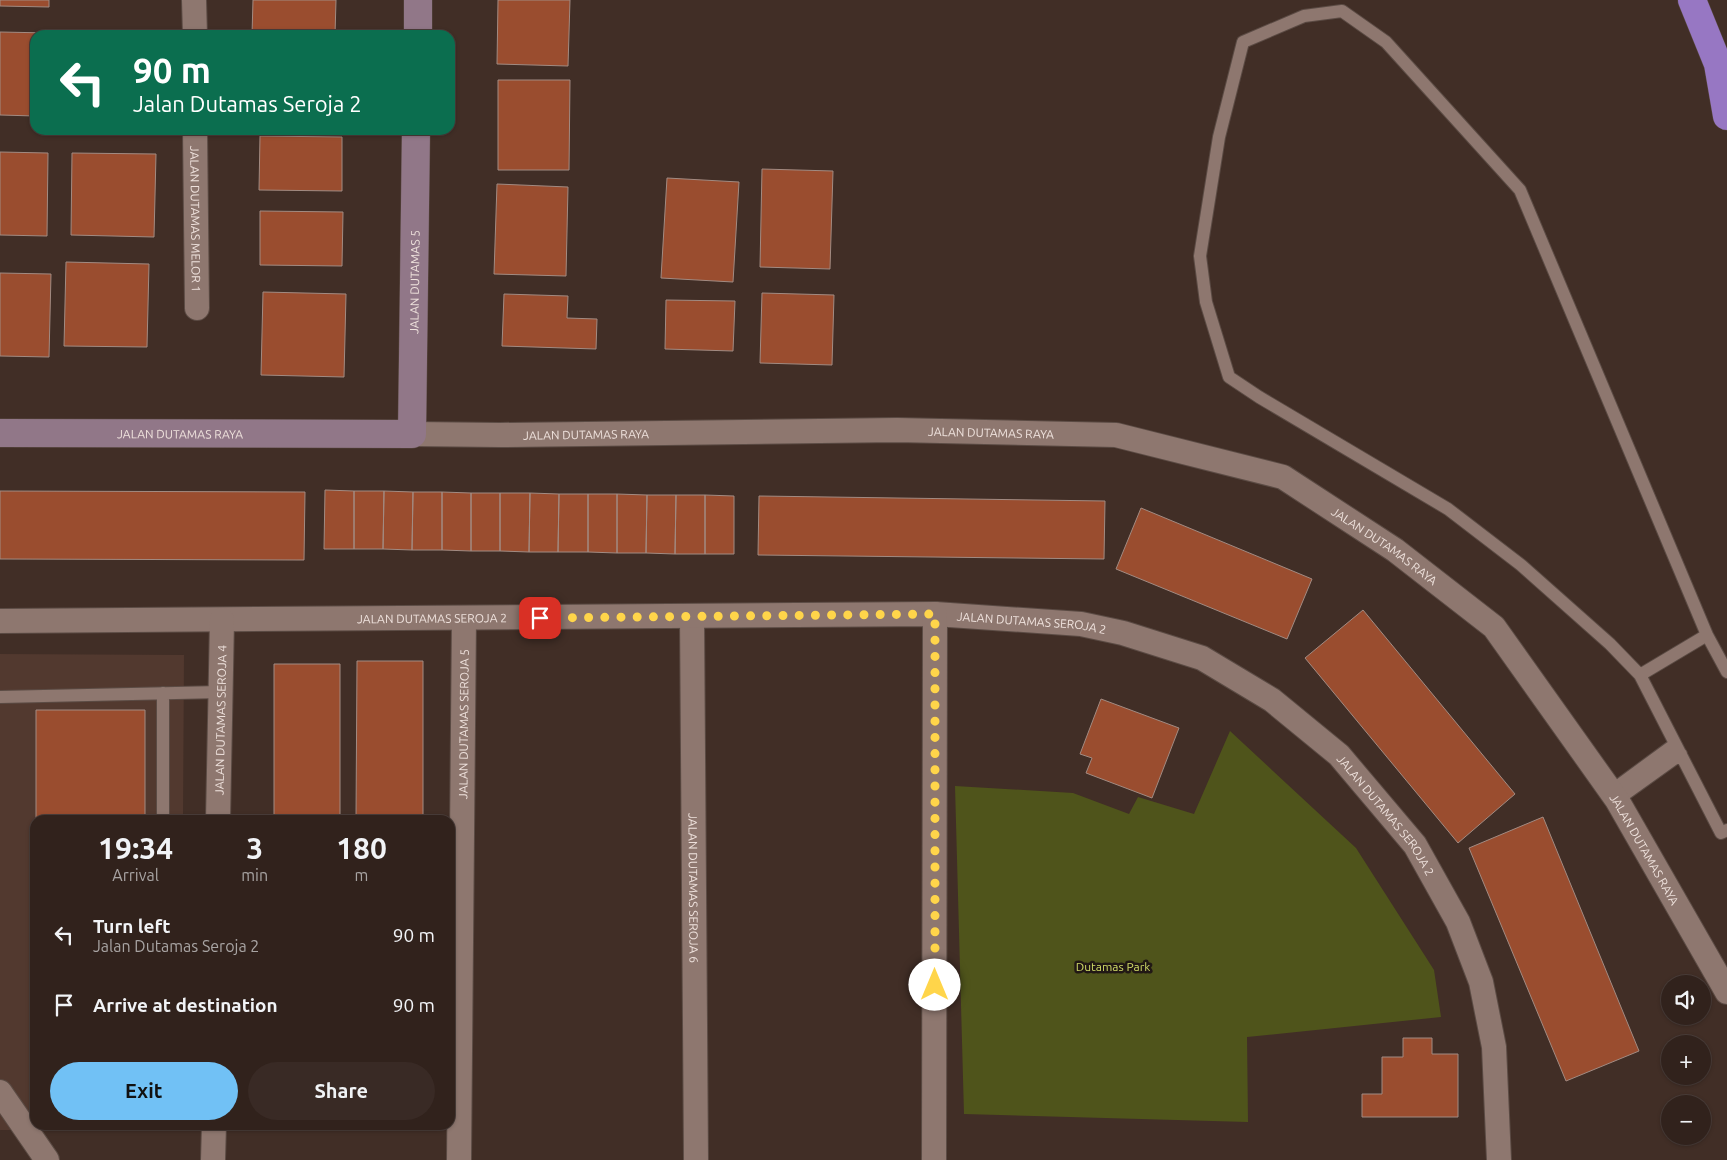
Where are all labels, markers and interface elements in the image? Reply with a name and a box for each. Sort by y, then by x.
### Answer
icon: left [50,50,115,115]
text: 90 m [133,50,211,90]
text: Jalan Dutamas Seroja 2 [133,91,362,116]
street label: JALAN DUTAMAS MELOR 1 [189,146,203,292]
street label: JALAN DUTAMAS 5 [407,230,421,334]
street label: JALAN DUTAMAS RAYA [928,424,1054,440]
street label: JALAN DUTAMAS RAYA [117,427,243,440]
street label: JALAN DUTAMAS RAYA [523,427,649,441]
street label: JALAN DUTAMAS RAYA [1329,504,1440,587]
pin [519,597,561,639]
icon: arrive [526,604,554,632]
street label: JALAN DUTAMAS SEROJA 2 [956,609,1108,636]
street label: JALAN DUTAMAS SEROJA 2 [357,611,507,625]
street label: JALAN DUTAMAS SEROJA 4 [212,645,228,795]
street label: JALAN DUTAMAS SEROJA 5 [456,649,470,799]
street label: JALAN DUTAMAS SEROJA 2 [1335,752,1437,878]
street label: JALAN DUTAMAS RAYA [1608,791,1682,907]
street label: JALAN DUTAMAS SEROJA 6 [687,813,701,963]
text: 19:34 [98,831,173,865]
text: 3 [246,831,263,865]
text: 180 [336,831,387,865]
text: Arrival [112,866,159,884]
text: min [241,866,268,884]
text: m [355,866,368,884]
text: Turn left [93,915,171,937]
icon: left [50,921,78,949]
text: 90 m [393,924,435,946]
text: Jalan Dutamas Seroja 2 [93,937,259,955]
position arrow [908,958,960,1010]
park label: Dutamas Park [1076,960,1150,973]
map controls [1661,975,1711,1145]
button: sound [1661,975,1711,1025]
icon: arrive [50,991,78,1019]
text: Arrive at destination [93,994,278,1016]
text: 90 m [393,994,435,1016]
button: + [1661,1035,1711,1085]
button: Exit [50,1062,238,1120]
button: Share [248,1062,435,1120]
button: − [1661,1095,1711,1145]

